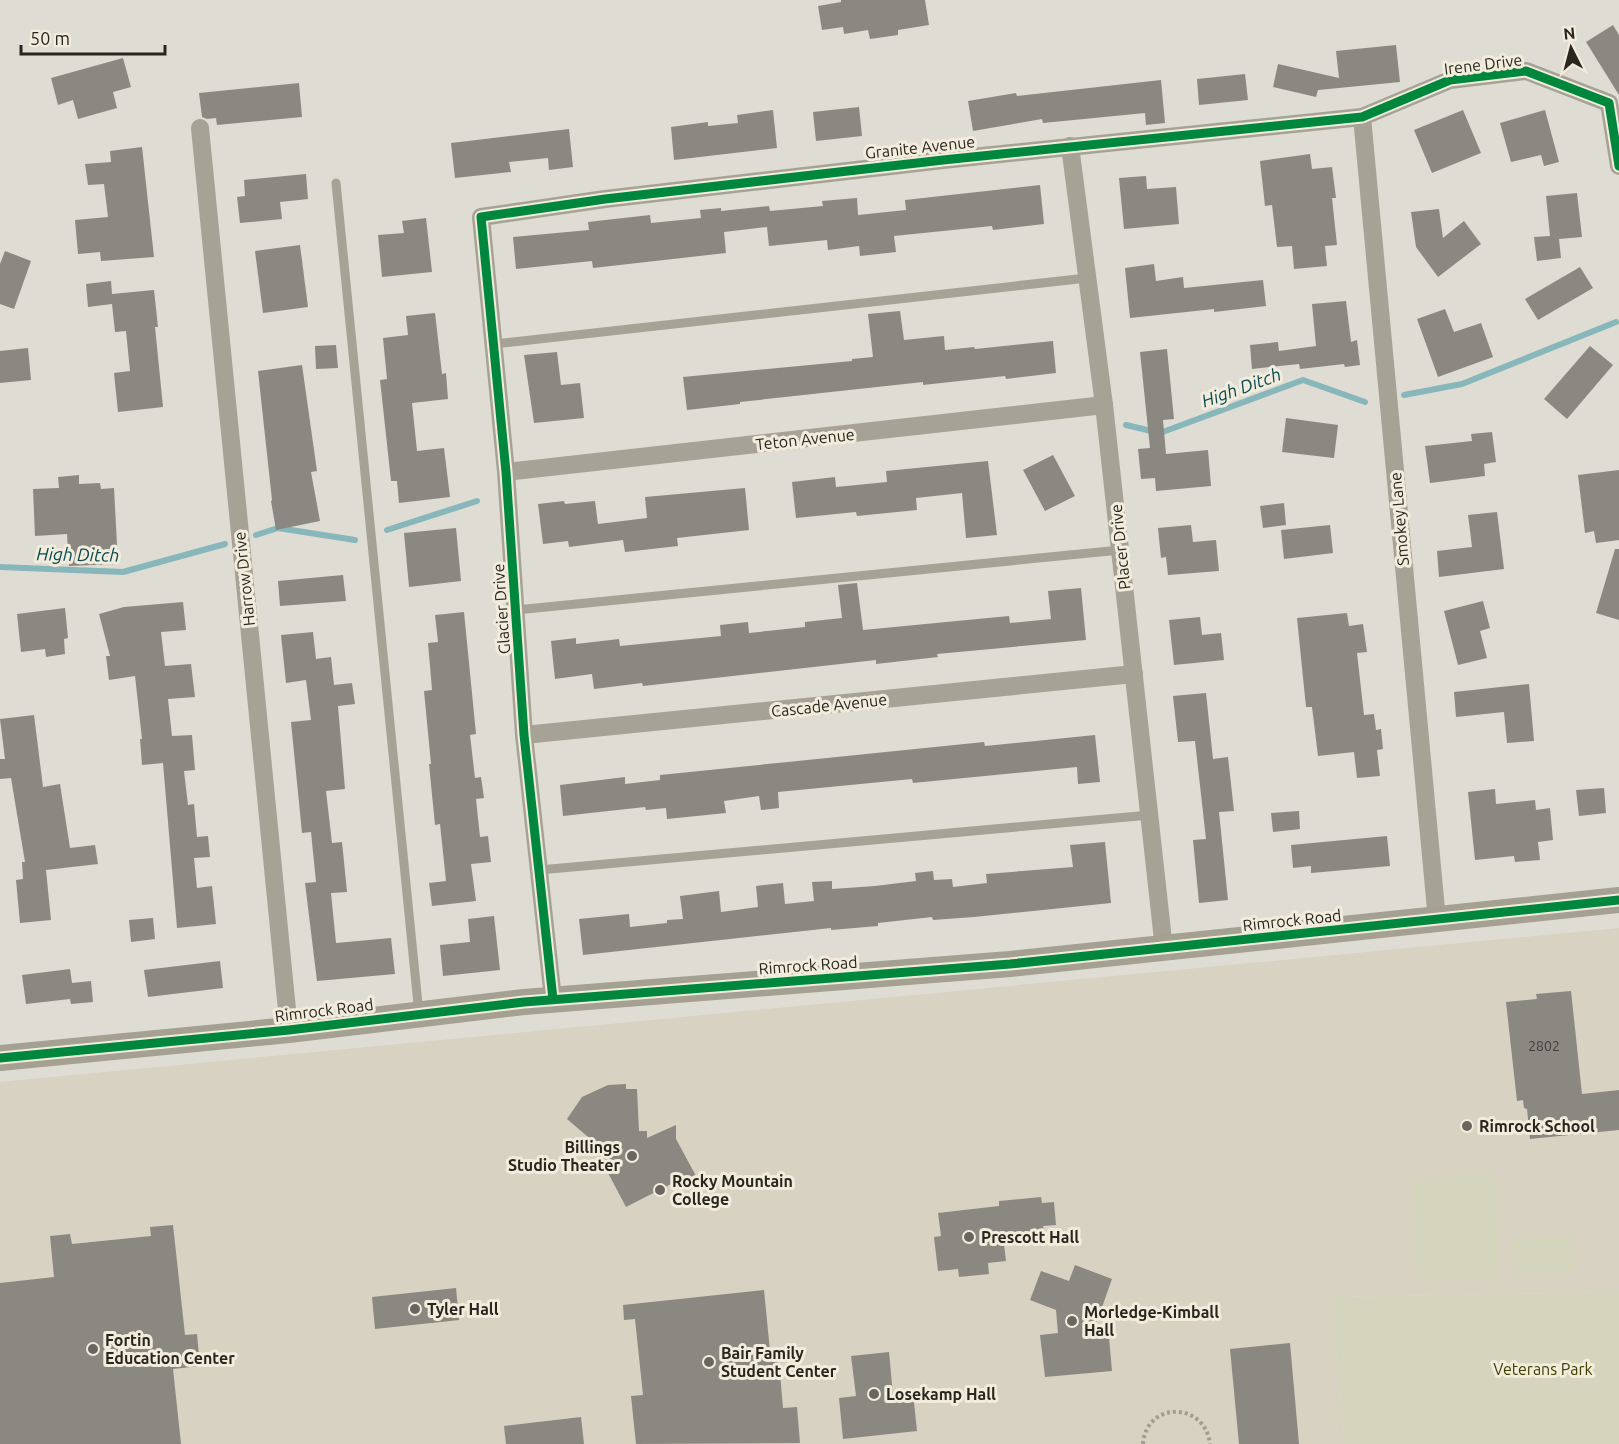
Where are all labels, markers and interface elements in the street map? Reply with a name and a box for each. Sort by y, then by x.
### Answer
scale bar [21,18,165,56]
north arrow [1541,18,1601,78]
text: N [1563,24,1576,43]
text: 50 m [30,28,70,48]
street label: Irene Drive [1443,50,1523,78]
street label: Granite Avenue [864,132,976,162]
water label: High Ditch [1199,363,1283,411]
street label: Teton Avenue [755,425,855,453]
street label: Smokey Lane [1386,471,1412,567]
street label: Placer Drive [1107,503,1133,591]
street label: Harrow Drive [230,531,258,627]
water label: High Ditch [36,543,120,565]
street label: Glacier Drive [489,563,513,655]
street label: Cascade Avenue [770,690,888,720]
street label: Rimrock Road [1242,906,1342,934]
street label: Rimrock Road [758,953,858,977]
street label: Rimrock Road [274,995,374,1025]
house number: 2802 [1528,1038,1560,1054]
place label: Rimrock School [1479,1117,1595,1135]
marker: Rimrock School [1460,1119,1474,1133]
place label: Billings Studio Theater [508,1138,620,1174]
marker: Billings Studio Theater [625,1149,639,1163]
place label: Rocky Mountain College [672,1172,793,1208]
marker: Rocky Mountain College [653,1183,667,1197]
place label: Prescott Hall [981,1228,1079,1246]
marker: Prescott Hall [962,1230,976,1244]
place label: Tyler Hall [427,1300,499,1318]
marker: Tyler Hall [408,1302,422,1316]
place label: Morledge-Kimball Hall [1084,1303,1219,1339]
marker: Morledge-Kimball Hall [1065,1314,1079,1328]
place label: Fortin Education Center [105,1331,235,1367]
marker: Fortin Education Center [86,1342,100,1356]
place label: Bair Family Student Center [721,1344,837,1380]
marker: Bair Family Student Center [702,1355,716,1369]
park label: Veterans Park [1493,1360,1593,1378]
place label: Losekamp Hall [886,1385,996,1403]
marker: Losekamp Hall [867,1387,881,1401]

